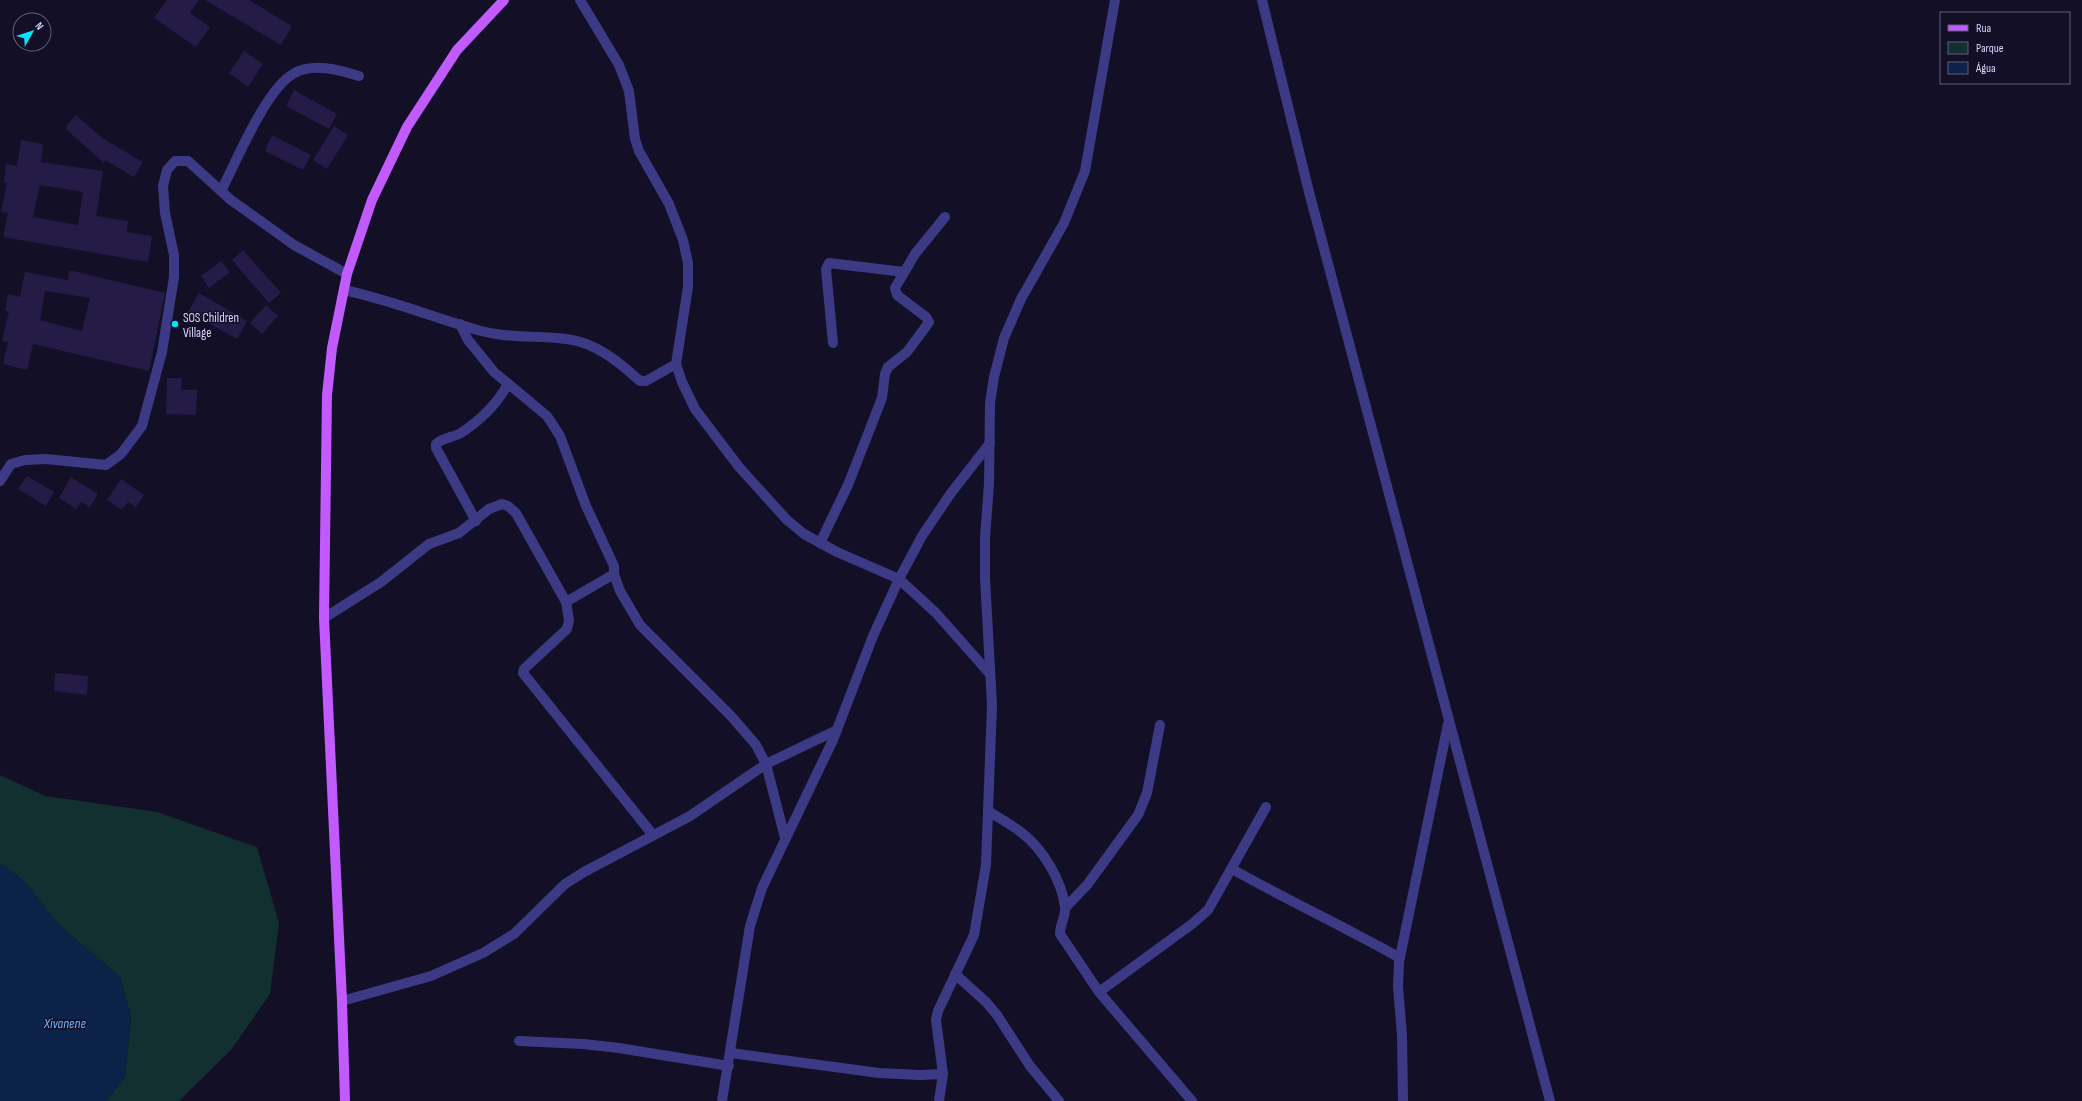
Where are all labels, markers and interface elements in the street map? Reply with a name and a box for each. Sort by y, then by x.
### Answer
north arrow [12,12,52,52]
legend [1940,12,2070,84]
text: N [32,20,46,32]
text: Rua [1976,21,1992,36]
text: Parque [1976,41,2004,56]
text: Água [1975,61,1996,76]
place label: SOS Children Village [183,310,239,341]
marker: SOS Children Village [170,319,180,329]
water label: Xivanene [43,1015,86,1032]

